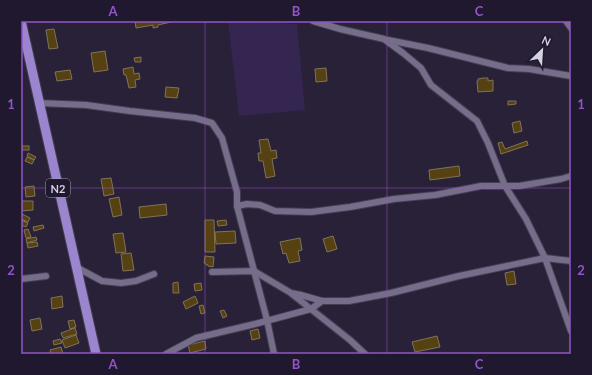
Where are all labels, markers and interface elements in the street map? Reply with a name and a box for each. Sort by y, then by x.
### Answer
text: A [107,3,118,19]
text: B [292,3,301,19]
text: C [475,3,484,19]
north arrow [522,30,562,70]
text: N [540,33,553,48]
text: 1 [7,96,15,112]
text: 1 [577,96,585,112]
road number: N2 [46,179,70,197]
text: 2 [7,262,15,278]
text: 2 [577,262,585,278]
text: A [107,356,118,372]
text: B [292,356,301,372]
text: C [475,356,484,372]

